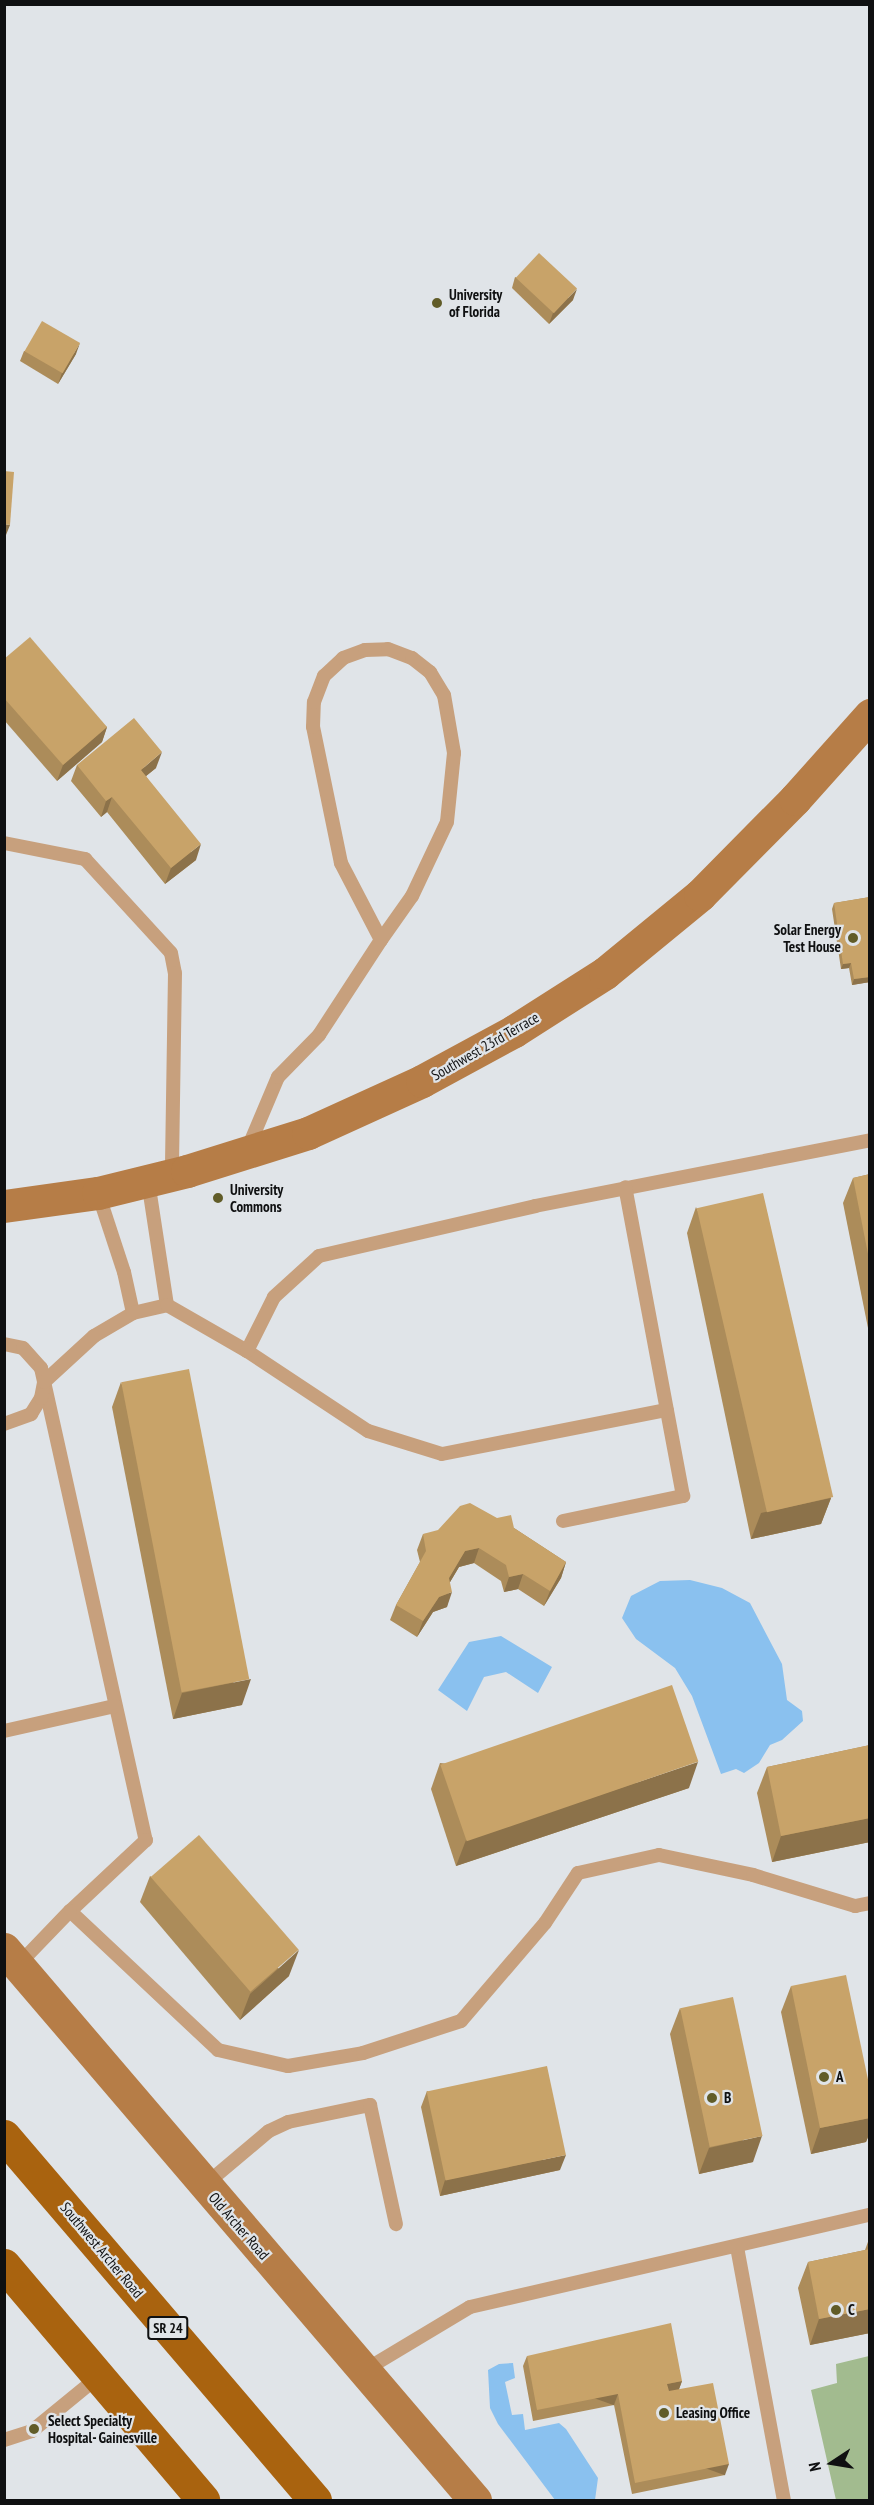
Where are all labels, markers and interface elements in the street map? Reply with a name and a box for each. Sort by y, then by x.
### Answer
place label: University of Florida [449,285,502,320]
marker: University of Florida [430,296,444,310]
place label: Solar Energy Test House [774,920,841,955]
marker: Solar Energy Test House [846,931,860,945]
street label: Southwest 23rd Terrace [428,1008,542,1084]
place label: University Commons [230,1180,283,1215]
marker: University Commons [211,1191,225,1205]
place label: A [836,2068,844,2086]
marker: A [817,2070,831,2084]
place label: B [724,2089,731,2107]
marker: B [705,2091,719,2105]
street label: Old Archer Road [205,2189,273,2263]
street label: Southwest Archer Road [57,2198,147,2302]
place label: C [848,2301,855,2319]
marker: C [829,2303,843,2317]
road number: SR 24 [147,2317,189,2339]
place label: Leasing Office [676,2404,750,2422]
marker: Leasing Office [657,2406,671,2420]
place label: Select Specialty Hospital- Gainesville [48,2411,158,2446]
marker: Select Specialty Hospital- Gainesville [25,2420,43,2438]
north arrow [802,2433,862,2493]
text: N [804,2460,825,2473]

